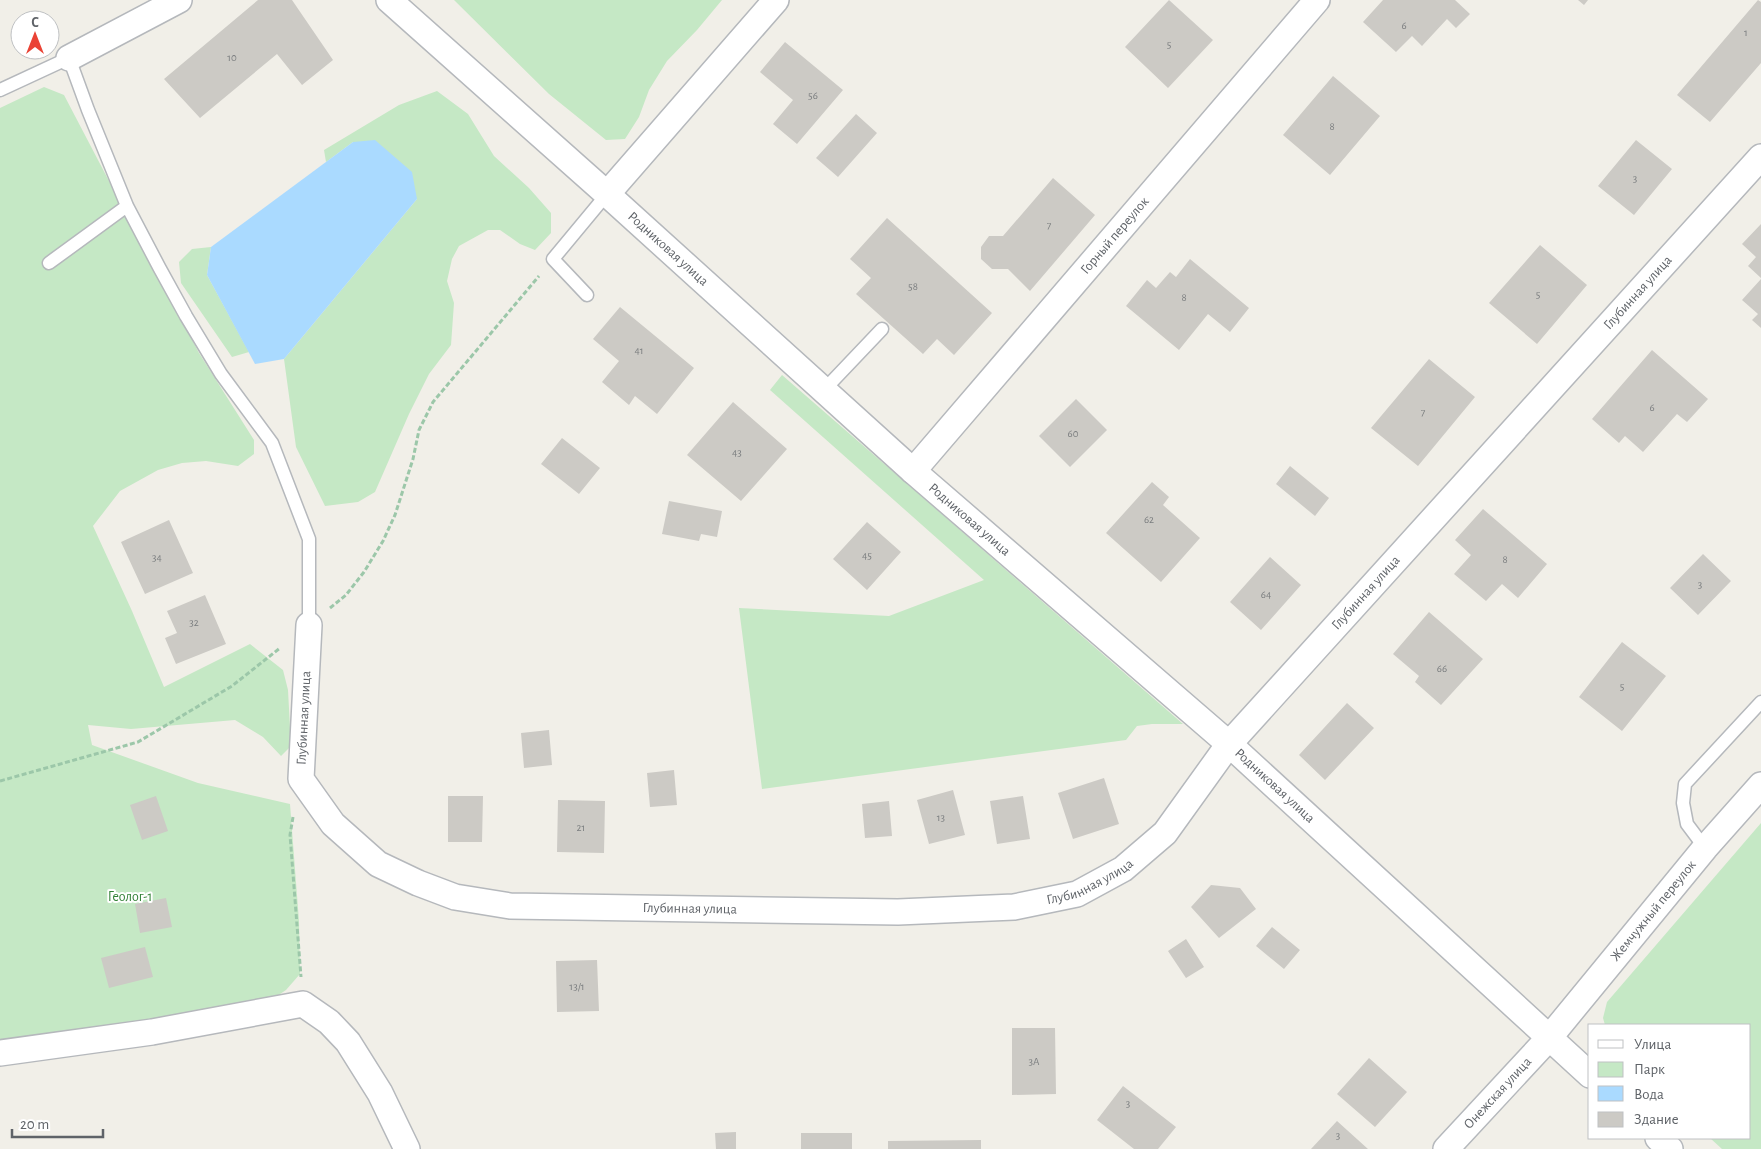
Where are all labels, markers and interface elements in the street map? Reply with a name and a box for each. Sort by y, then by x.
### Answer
north arrow [10,10,60,60]
text: С [31,16,39,30]
house number: 6 [1401,20,1407,31]
house number: 1 [1744,27,1748,38]
house number: 5 [1167,39,1172,50]
house number: 10 [227,52,237,63]
house number: 56 [808,90,818,101]
house number: 8 [1329,121,1335,132]
house number: 3 [1633,173,1638,184]
street label: Горный переулок [1078,194,1152,277]
street label: Родниковая улица [625,209,711,289]
house number: 7 [1047,220,1052,231]
street label: Глубинная улица [1601,253,1675,332]
house number: 58 [908,281,918,292]
house number: 5 [1536,289,1541,300]
house number: 8 [1181,292,1187,303]
house number: 41 [634,345,644,356]
house number: 6 [1649,402,1655,413]
house number: 7 [1421,407,1426,418]
house number: 60 [1068,428,1079,439]
house number: 43 [732,447,742,458]
street label: Родниковая улица [926,481,1013,559]
house number: 62 [1144,514,1154,525]
house number: 45 [862,550,872,561]
house number: 34 [152,552,162,563]
street label: Глубинная улица [1329,553,1403,632]
house number: 8 [1502,554,1508,565]
house number: 3 [1698,579,1703,590]
house number: 64 [1261,589,1271,600]
house number: 32 [189,617,199,628]
house number: 66 [1437,663,1447,674]
street label: Глубинная улица [295,670,313,765]
house number: 5 [1620,681,1625,692]
street label: Родниковая улица [1232,746,1318,826]
house number: 13 [937,812,946,823]
house number: 21 [577,822,585,833]
street label: Глубинная улица [1045,856,1136,907]
street label: Жемчужный переулок [1608,857,1699,964]
park label: Геолог-1 [108,890,152,904]
street label: Глубинная улица [643,901,738,917]
house number: 13/1 [569,981,585,992]
legend [1588,1024,1751,1139]
text: Улица [1634,1037,1671,1052]
street label: Онежская улица [1461,1054,1535,1132]
house number: 3А [1029,1056,1040,1067]
text: Парк [1634,1062,1665,1077]
text: Вода [1634,1087,1664,1102]
house number: 3 [1126,1098,1131,1109]
scale bar [12,1106,104,1138]
text: Здание [1634,1112,1679,1127]
text: 20 m [20,1117,49,1132]
house number: 3 [1336,1130,1341,1141]

